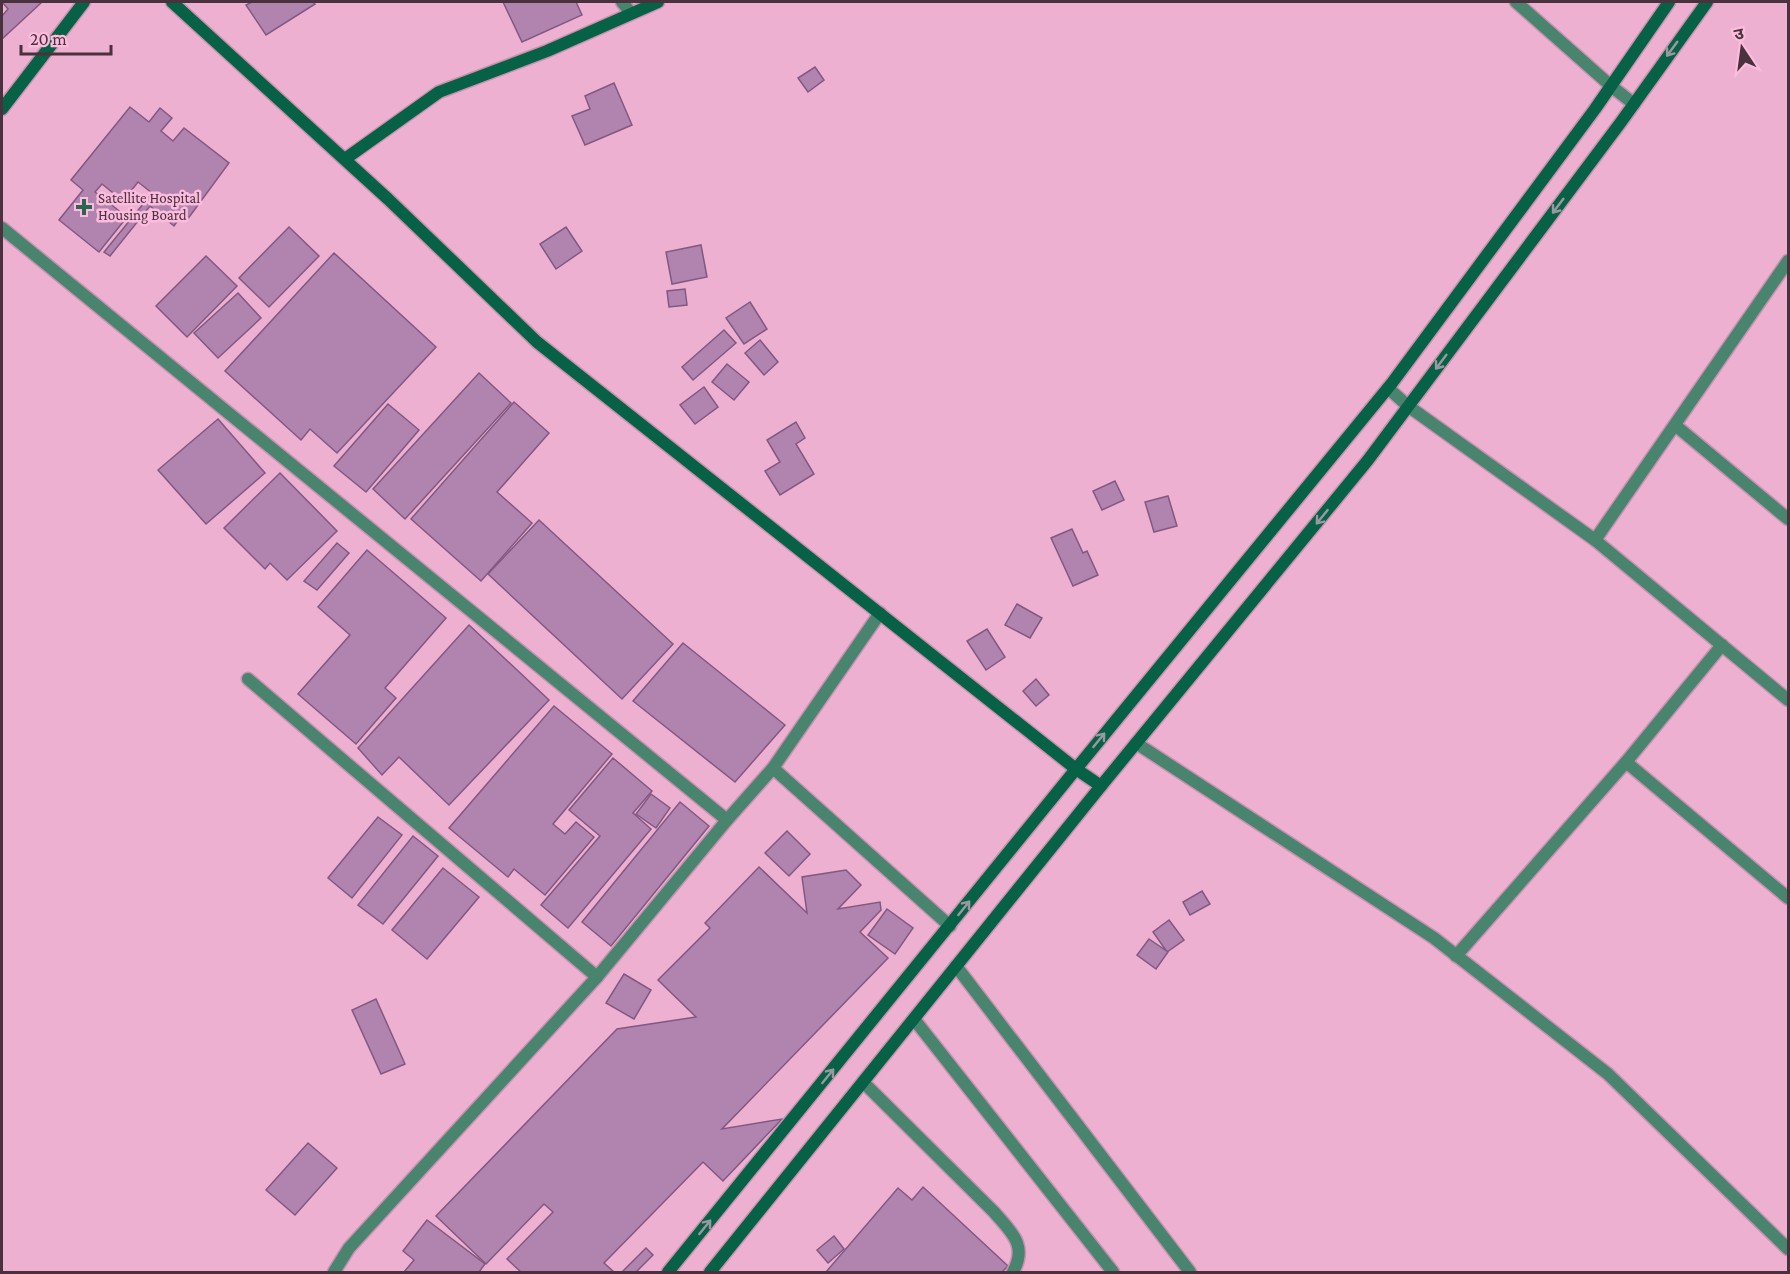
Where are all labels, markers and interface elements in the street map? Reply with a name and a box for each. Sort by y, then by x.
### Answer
scale bar [21,18,111,56]
north arrow [1712,18,1772,78]
text: उ [1732,24,1746,43]
text: 20 m [30,29,67,49]
one-way arrow [1666,40,1679,56]
place label: Satellite Hospital Housing Board [98,190,200,224]
marker: Satellite Hospital Housing Board [75,198,93,216]
one-way arrow [1551,198,1564,214]
one-way arrow [1434,354,1447,370]
one-way arrow [1315,509,1328,525]
one-way arrow [1093,732,1106,748]
one-way arrow [957,901,971,916]
one-way arrow [821,1069,835,1084]
one-way arrow [698,1220,712,1235]

